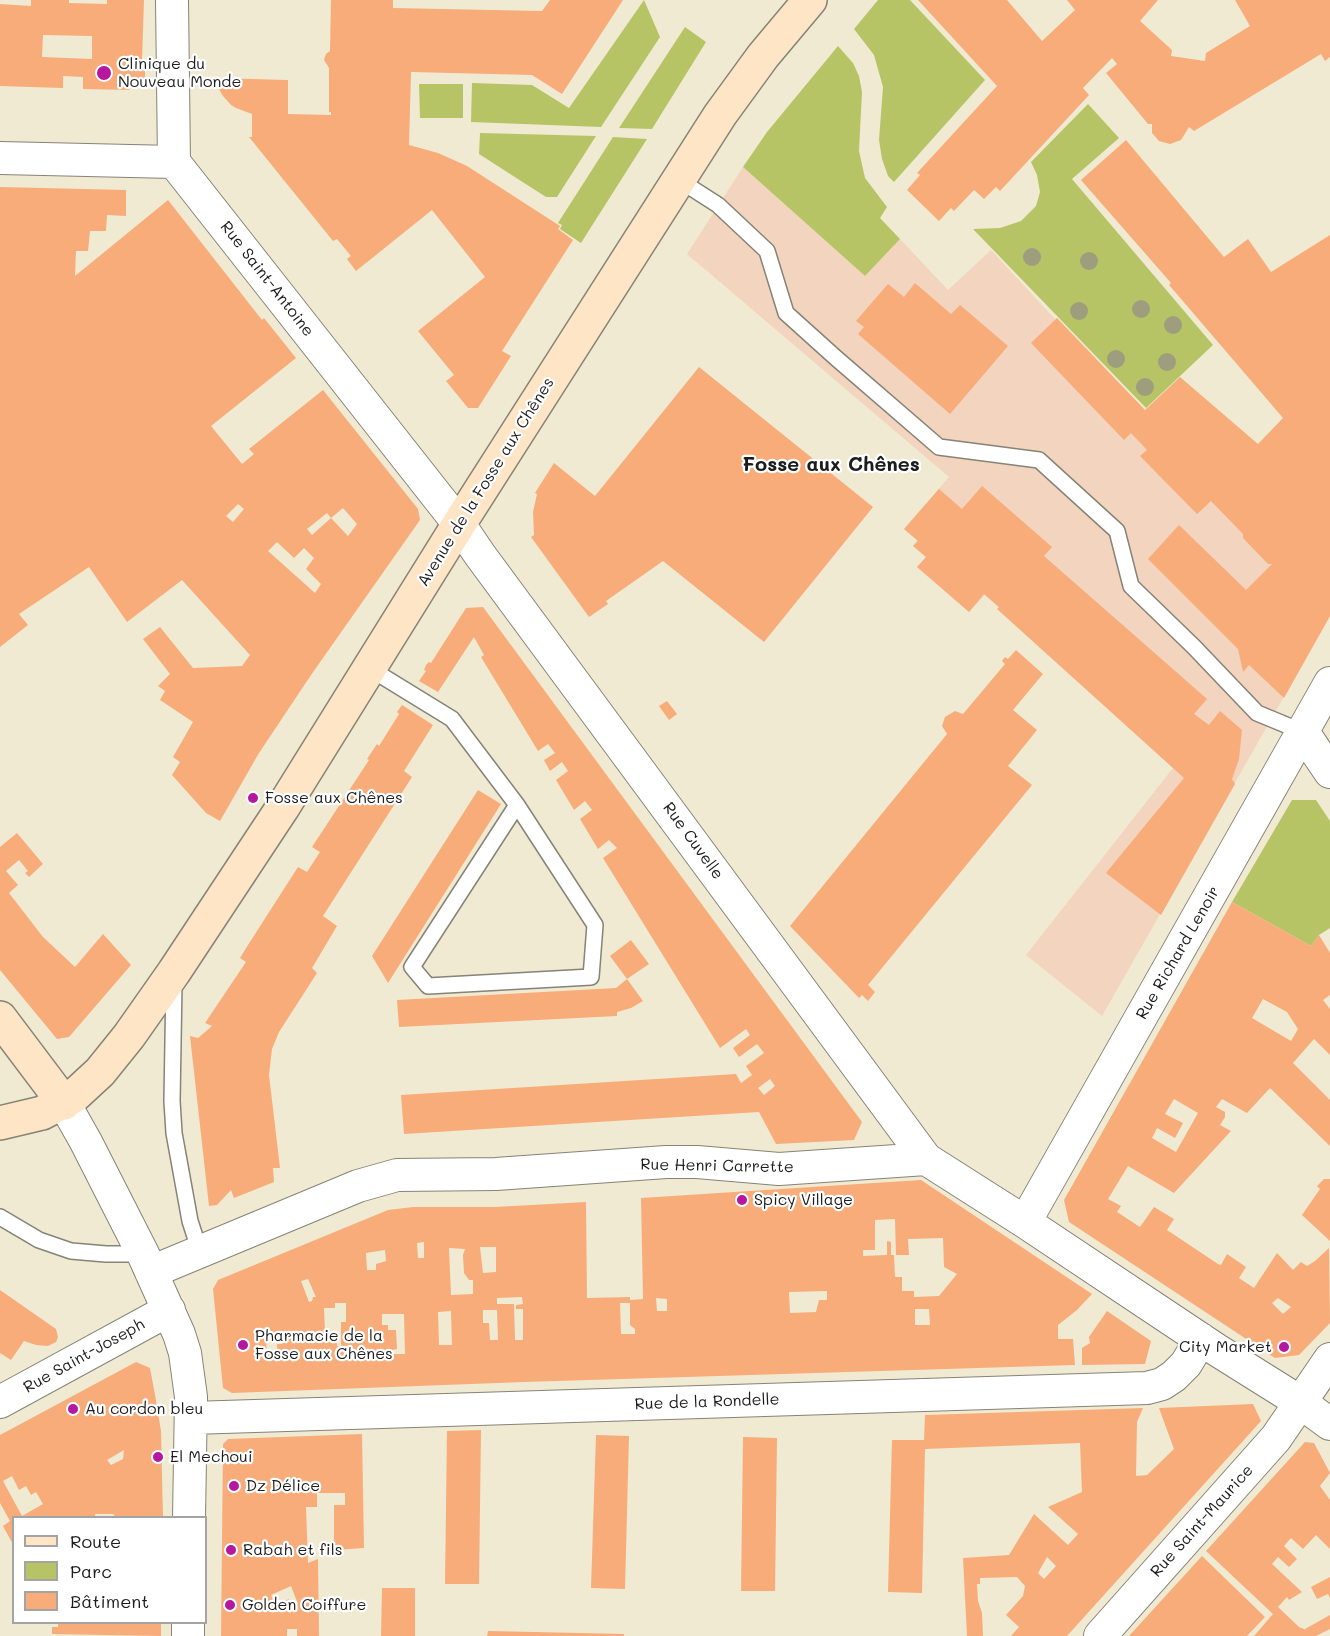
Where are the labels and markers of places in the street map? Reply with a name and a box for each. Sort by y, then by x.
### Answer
place label: Clinique du Nouveau Monde [118,54,241,92]
marker: Clinique du Nouveau Monde [95,64,113,82]
place label: Fosse aux Chênes [265,788,403,808]
marker: Fosse aux Chênes [246,791,260,805]
place label: Spicy Village [754,1190,853,1210]
marker: Spicy Village [735,1193,749,1207]
place label: Pharmacie de la Fosse aux Chênes [255,1326,393,1364]
place label: City Market [1179,1337,1272,1357]
marker: Pharmacie de la Fosse aux Chênes [236,1338,250,1352]
marker: City Market [1277,1340,1291,1354]
place label: Au cordon bleu [85,1399,203,1419]
marker: Au cordon bleu [66,1402,80,1416]
place label: El Mechoui [170,1447,253,1467]
marker: El Mechoui [151,1450,165,1464]
place label: Dz Délice [246,1476,320,1496]
marker: Dz Délice [227,1479,241,1493]
place label: Rabah et fils [243,1540,343,1560]
marker: Rabah et fils [224,1543,238,1557]
place label: Golden Coiffure [242,1595,366,1615]
marker: Golden Coiffure [223,1598,237,1612]

